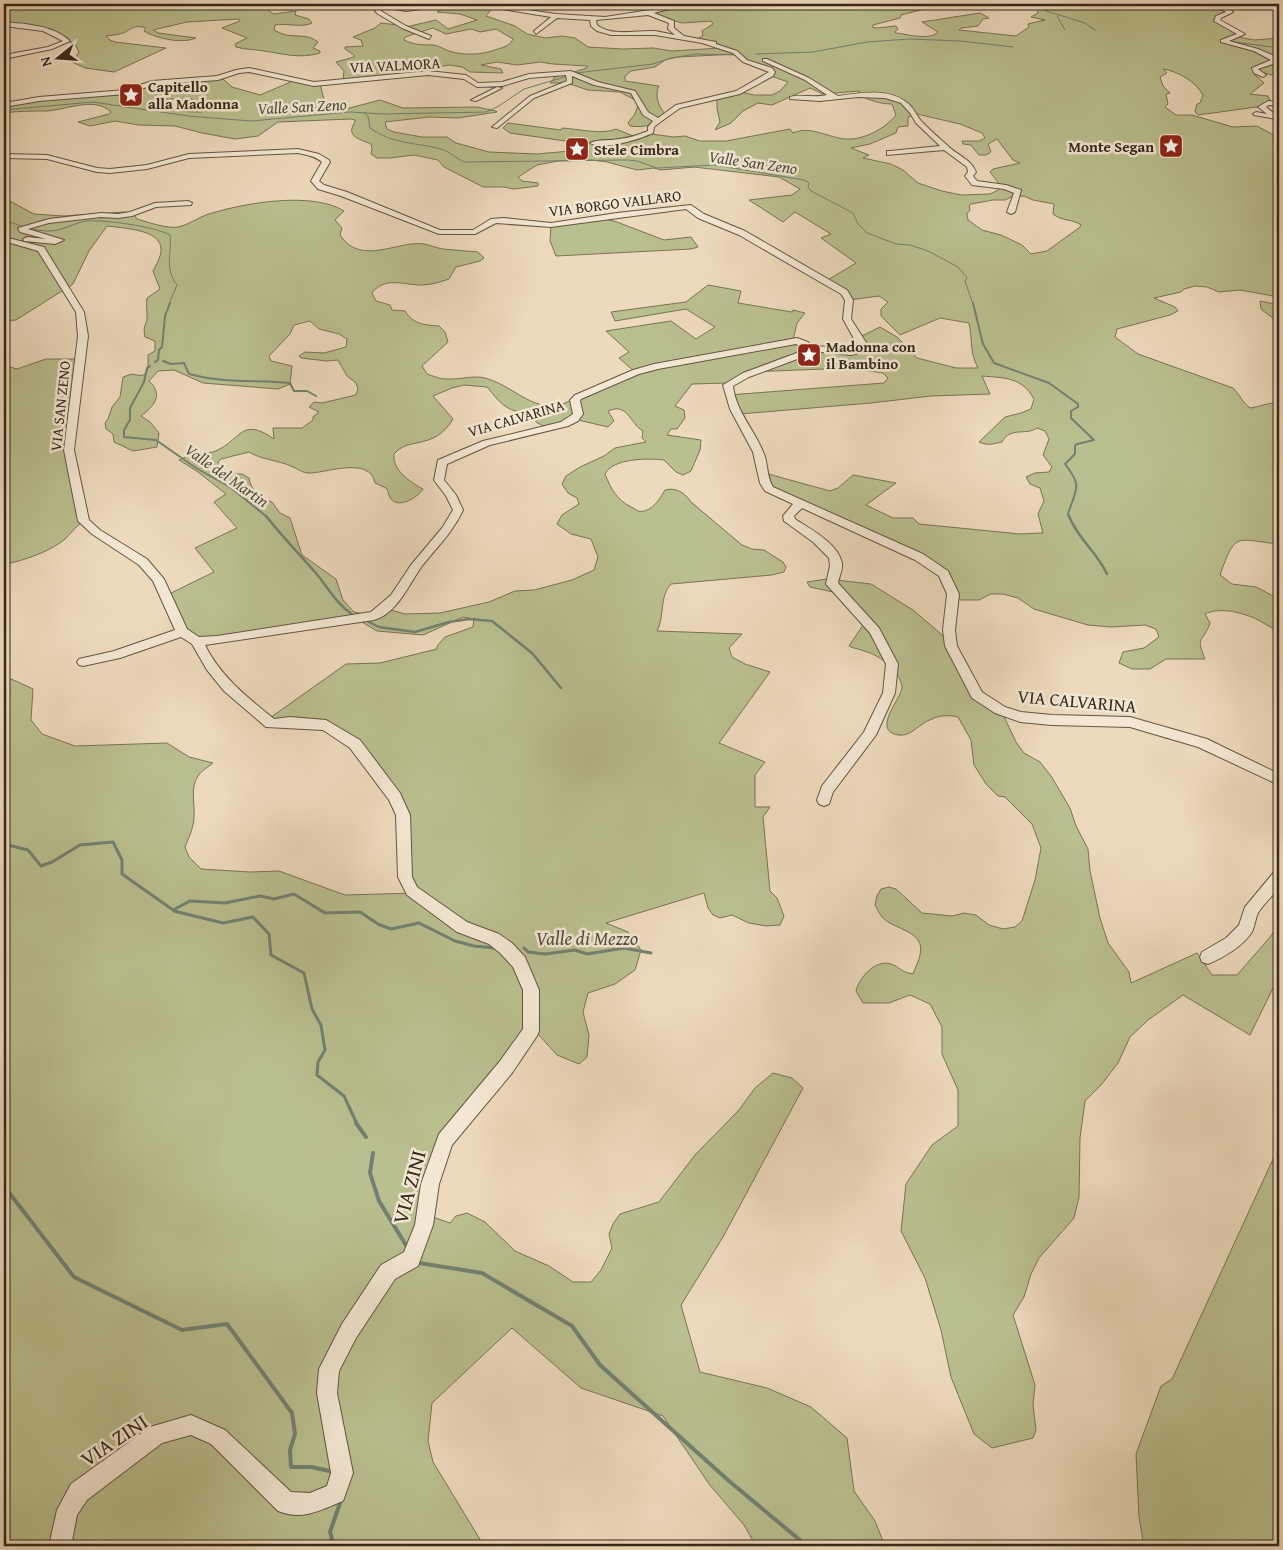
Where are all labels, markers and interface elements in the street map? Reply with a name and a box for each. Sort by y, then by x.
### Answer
north arrow [32,32,82,82]
street label: VIA VALMORA [349,52,441,78]
text: N [34,54,56,69]
place label: Capitello alla Madonna [148,76,239,114]
place icon: Capitello alla Madonna [118,82,144,108]
water label: Valle San Zeno [257,92,347,120]
place icon: Monte Segan [1158,133,1184,159]
place icon: Stele Cimbra [564,136,590,162]
place label: Monte Segan [1068,136,1154,157]
place label: Stele Cimbra [594,139,679,160]
water label: Valle San Zeno [707,144,799,180]
street label: VIA BORGO VALLARO [548,184,682,222]
place label: Madonna con il Bambino [826,336,916,374]
place icon: Madonna con il Bambino [796,342,822,368]
street label: VIA SAN ZENO [45,360,75,452]
street label: VIA CALVARINA [465,394,567,442]
water label: Valle del Martin [180,437,274,513]
street label: VIA CALVARINA [1017,682,1138,720]
water label: Valle di Mezzo [536,924,638,952]
street label: VIA ZINI [384,1147,434,1227]
street label: VIA ZINI [74,1406,154,1474]

